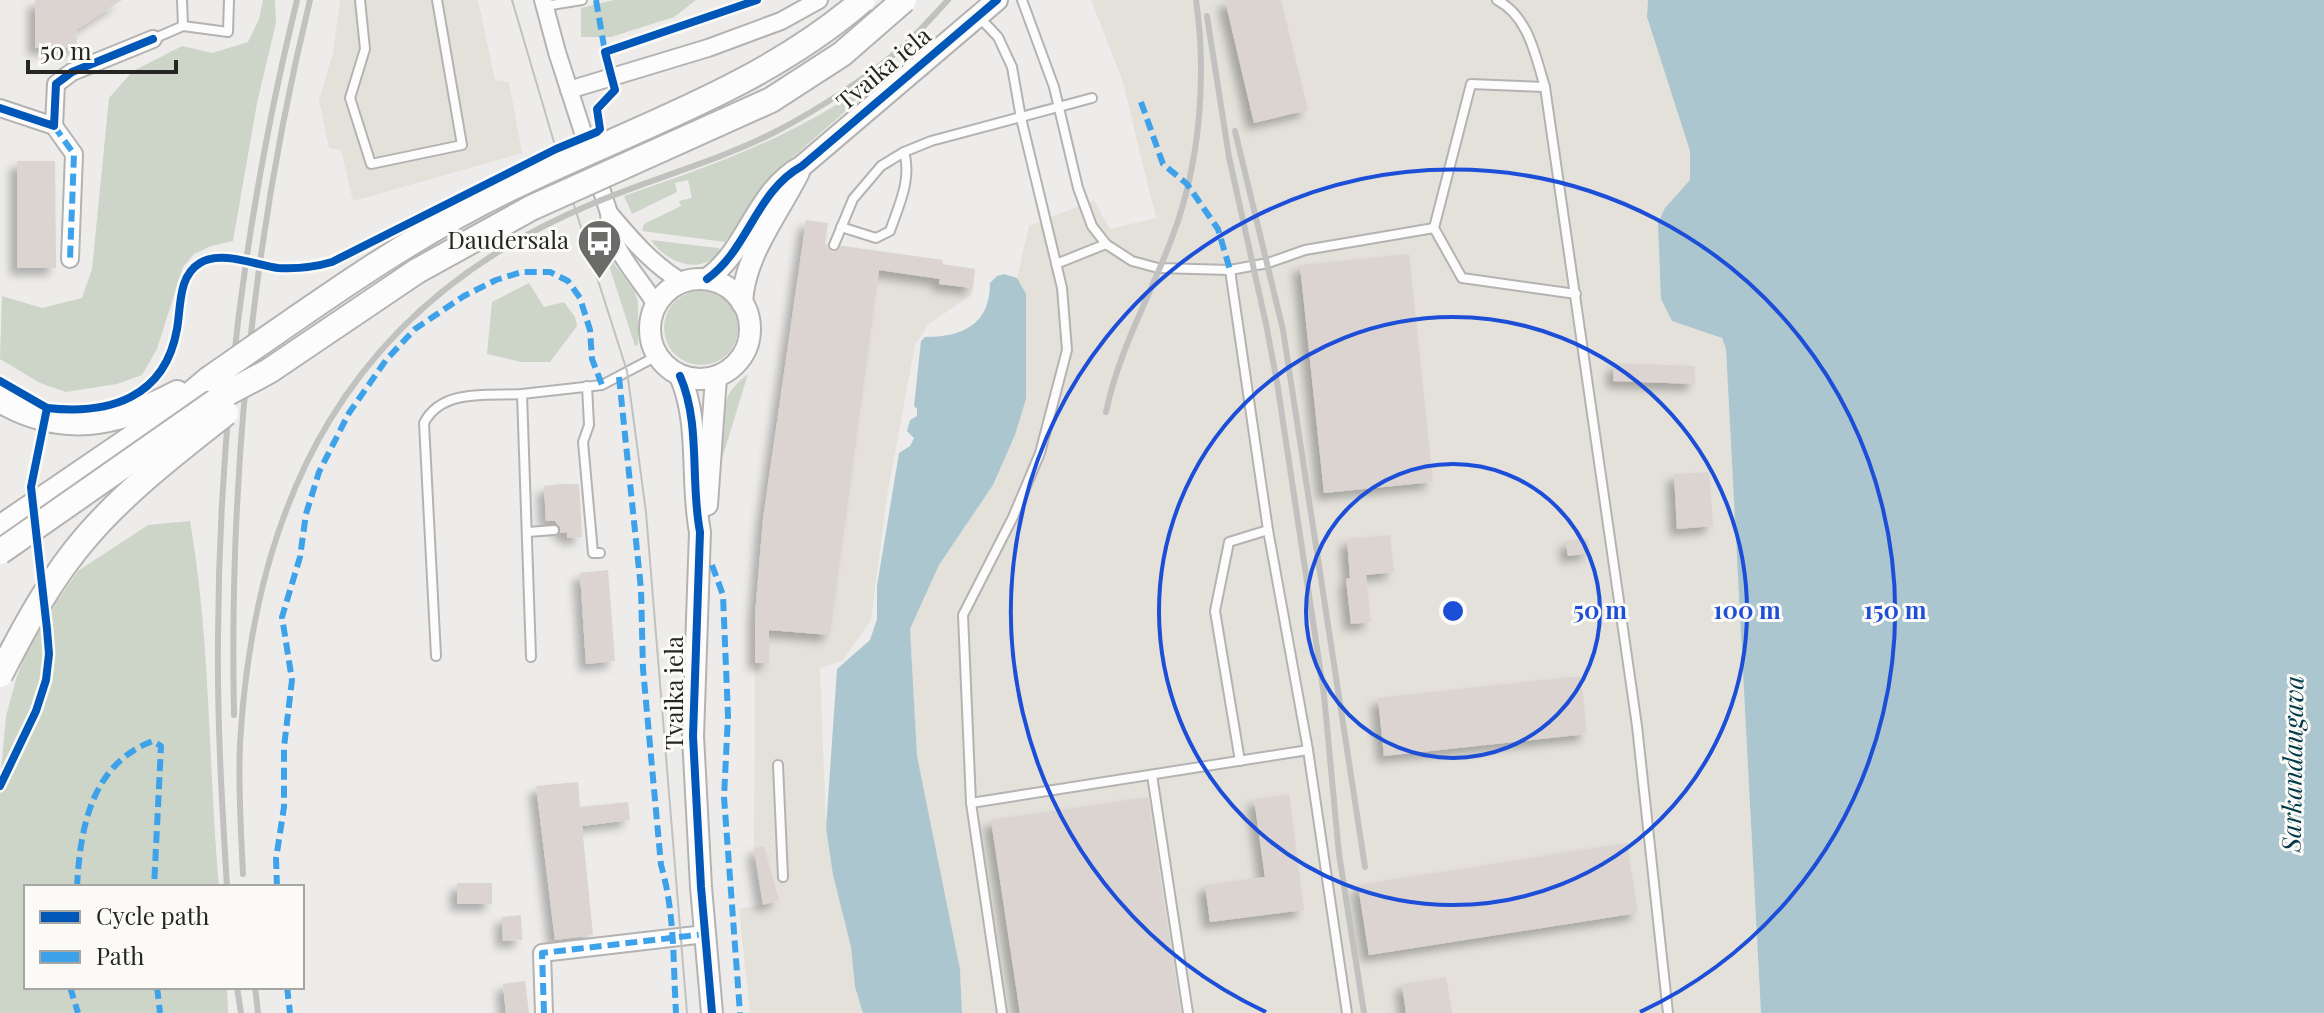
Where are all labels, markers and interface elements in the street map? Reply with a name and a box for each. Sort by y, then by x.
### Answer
street label: Tvaika iela [829,19,937,116]
scale bar [28,24,176,74]
text: 50 m [40,34,92,66]
bus stop icon: Daudersala [576,217,624,280]
place label: Daudersala [448,223,569,255]
text: 50 m [1573,593,1627,625]
text: 100 m [1713,593,1781,625]
text: 150 m [1864,593,1927,625]
centre of rings [1439,597,1467,625]
street label: Tvaika iela [657,636,689,750]
water label: Sarkandaugava [2272,676,2311,853]
legend [24,885,304,989]
text: Cycle path [96,899,209,931]
text: Path [96,939,144,971]

